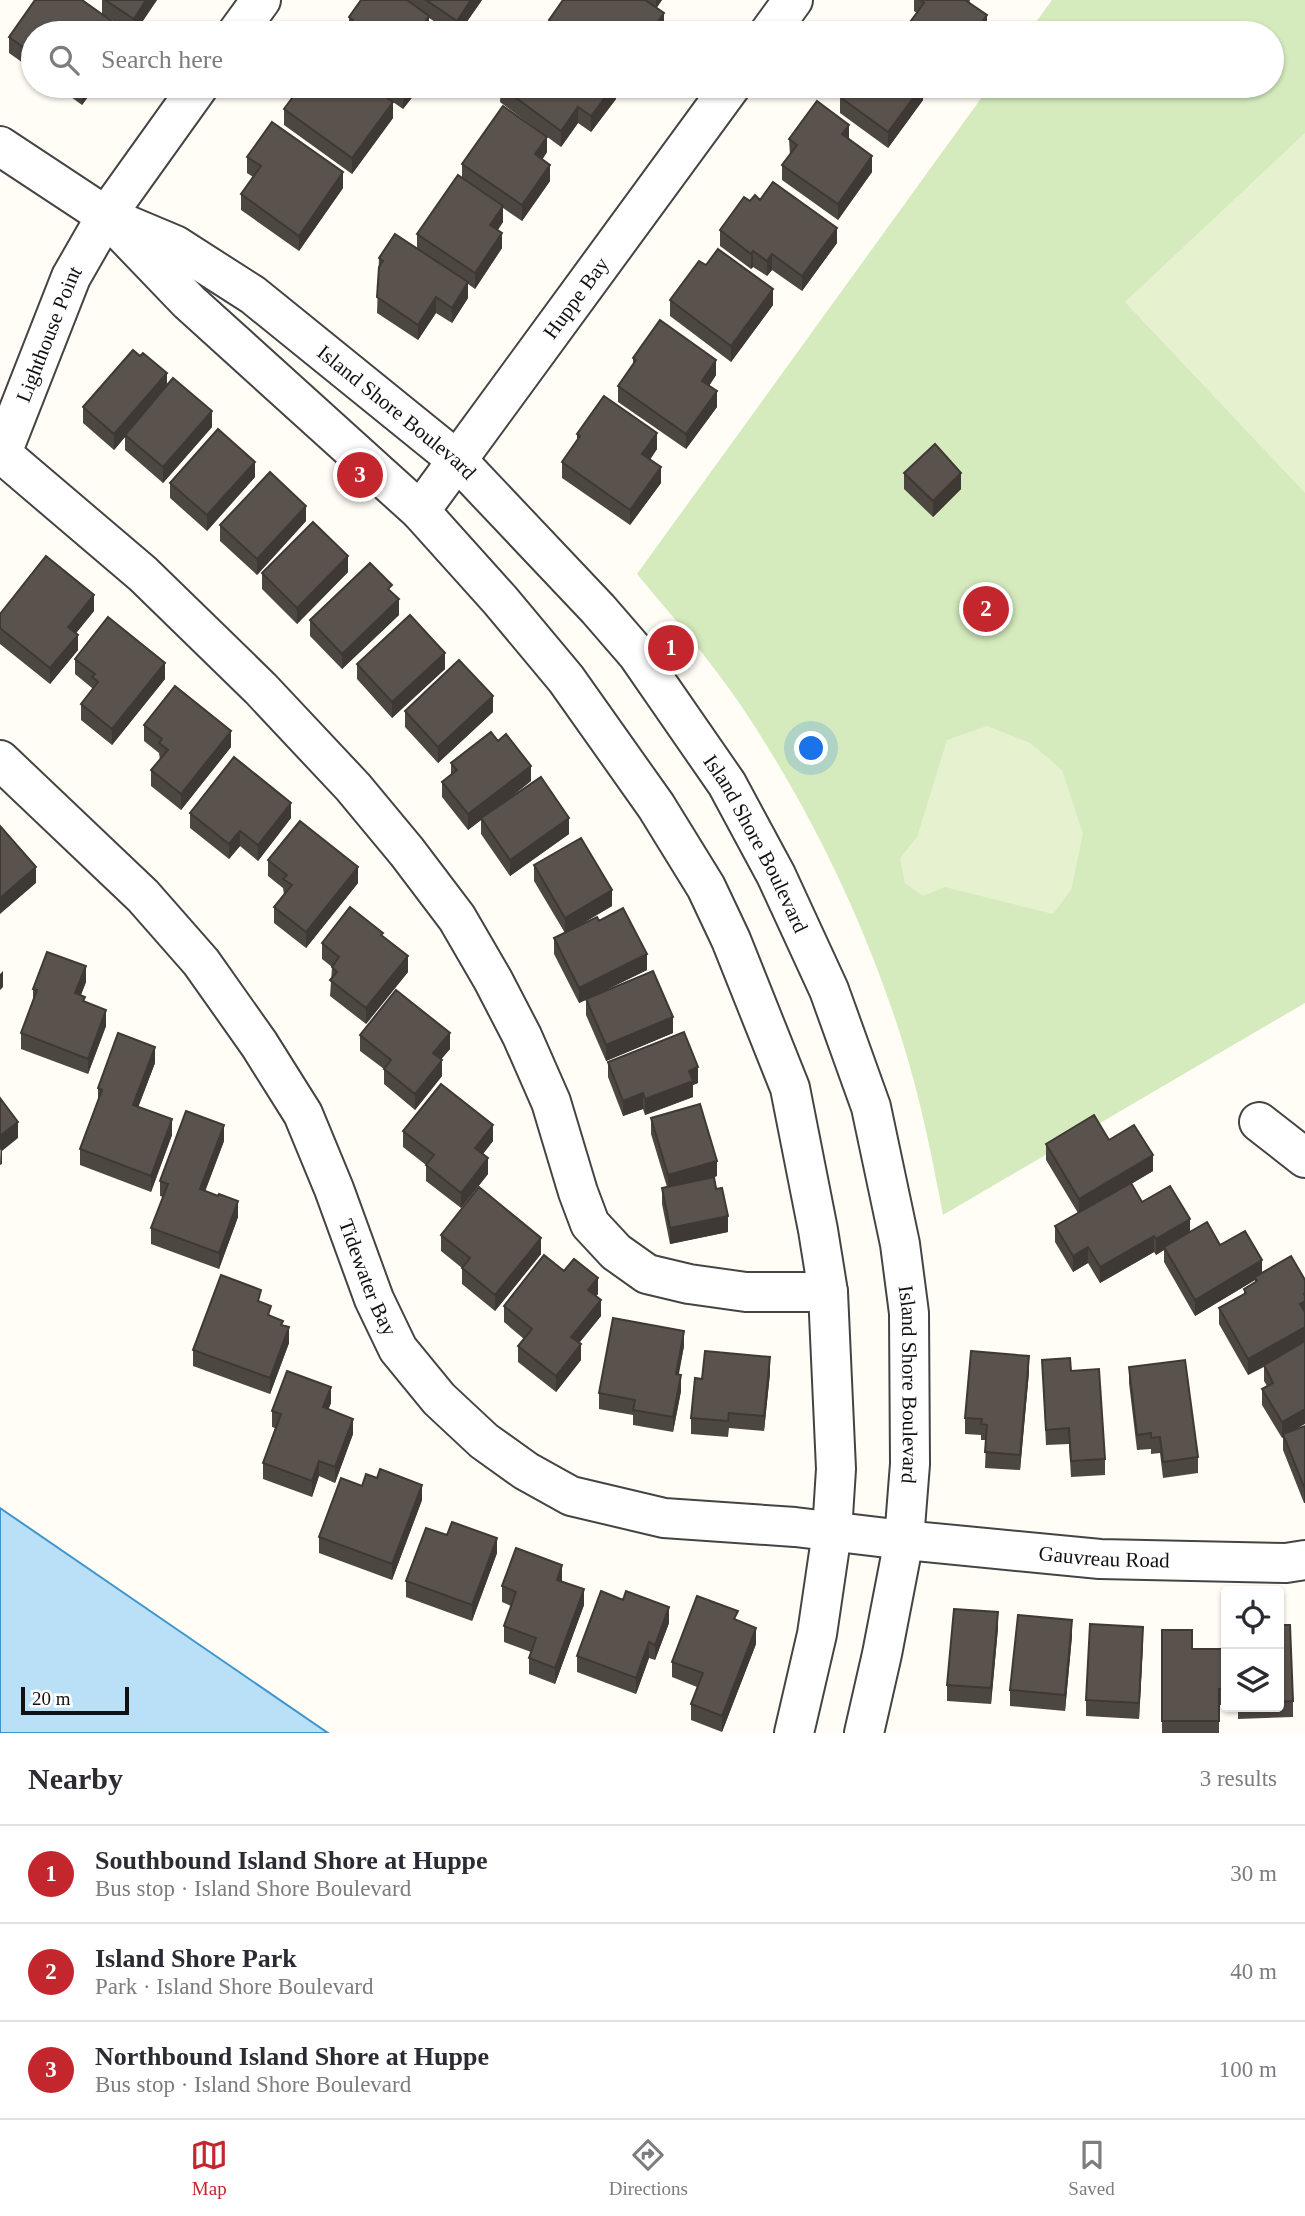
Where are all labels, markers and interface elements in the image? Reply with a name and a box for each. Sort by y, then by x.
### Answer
search box [21,21,1284,98]
icon: search [45,41,83,79]
text: Search here [101,45,223,74]
street label: Huppe Bay [538,252,614,343]
street label: Lighthouse Point [11,262,87,406]
street label: Island Shore Boulevard [313,340,481,485]
pin: 3 [337,449,383,501]
pin: 2 [963,583,1009,635]
pin: 1 [648,622,694,674]
your location [794,731,828,765]
street label: Island Shore Boulevard [698,750,813,937]
street label: Tidewater Bay [334,1216,402,1340]
street label: Island Shore Boulevard [894,1284,922,1485]
street label: Gauvreau Road [1038,1541,1171,1573]
map controls [1221,1586,1284,1712]
button: locate [1221,1586,1284,1649]
button: layers [1221,1649,1284,1712]
scale bar [21,1684,130,1716]
text: 20 m [32,1688,71,1709]
text: Nearby [28,1762,123,1795]
text: 3 results [1200,1766,1277,1791]
text: Southbound Island Shore at Huppe [95,1846,488,1875]
text: 1 [45,1861,57,1886]
text: 30 m [1230,1861,1277,1886]
text: Bus stop · Island Shore Boulevard [95,1876,411,1901]
text: Island Shore Park [95,1944,297,1973]
text: 2 [45,1959,57,1984]
text: 40 m [1230,1959,1277,1984]
text: Park · Island Shore Boulevard [95,1974,374,1999]
text: Northbound Island Shore at Huppe [95,2042,489,2071]
text: 3 [45,2057,57,2082]
text: 100 m [1219,2057,1277,2082]
text: Bus stop · Island Shore Boulevard [95,2072,411,2097]
tab: Map [190,2136,228,2200]
tab: Directions [609,2136,688,2200]
tab: Saved [1068,2136,1115,2200]

